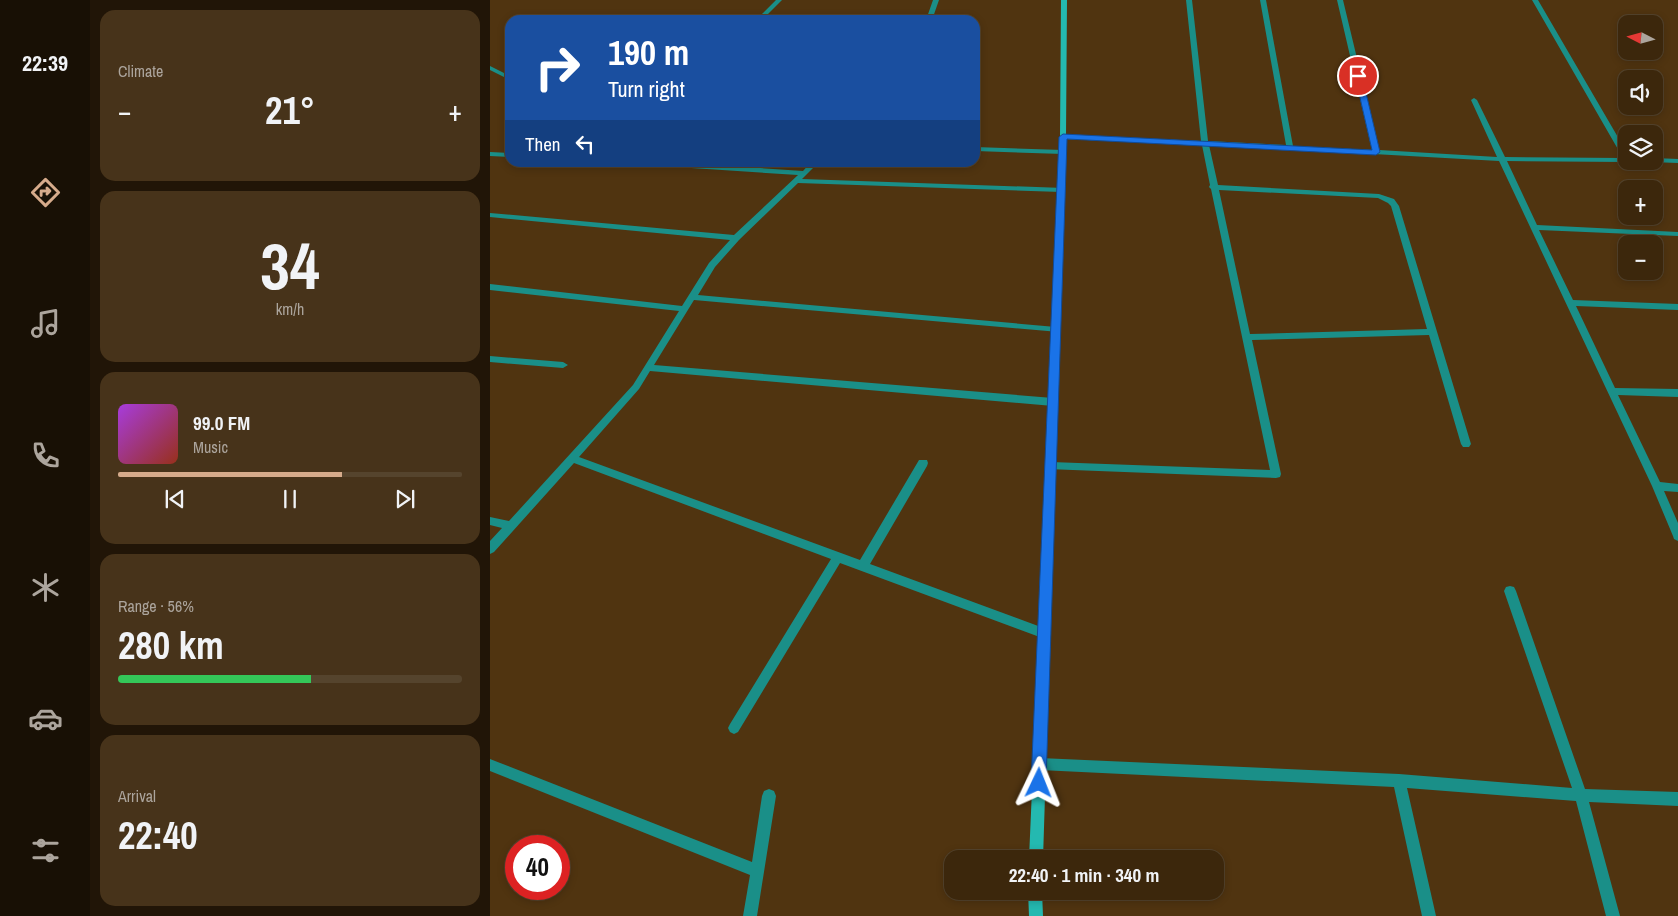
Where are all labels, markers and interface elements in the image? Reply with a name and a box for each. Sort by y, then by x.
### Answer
north arrow [1618,15,1662,60]
map controls [1618,15,1663,280]
text: 190 m [608,29,689,76]
icon: right [525,35,590,100]
text: 22:39 [22,48,68,78]
pin [1337,55,1379,97]
text: Climate [118,60,163,82]
icon: arrive [1344,62,1372,90]
button: sound [1618,70,1663,115]
text: Turn right [608,74,685,104]
text: 21° [265,85,315,136]
text: − [118,92,131,130]
text: + [449,92,462,130]
button: layers [1618,125,1663,170]
icon: left [571,130,599,158]
text: Then [525,131,561,157]
icon: directions [28,175,63,210]
button: + [1618,180,1663,225]
text: 34 [260,222,320,309]
button: − [1618,235,1663,280]
text: km/h [276,298,304,320]
icon: music [28,306,63,341]
text: 99.0 FM [193,410,250,436]
text: Music [193,436,228,458]
icon: phone [28,438,63,473]
icon: previous [161,485,189,513]
icon: pause [276,485,304,513]
icon: next [391,485,419,513]
icon: climate [28,570,63,605]
text: Range · 56% [118,595,194,617]
text: 280 km [118,620,224,671]
icon: car [28,701,63,736]
position arrow [1012,756,1064,808]
text: Arrival [118,785,156,807]
text: 22:40 [118,810,198,861]
icon: filters [28,833,63,868]
speed limit sign: 40 [505,835,570,900]
text: 22:40 · 1 min · 340 m [1009,862,1159,888]

